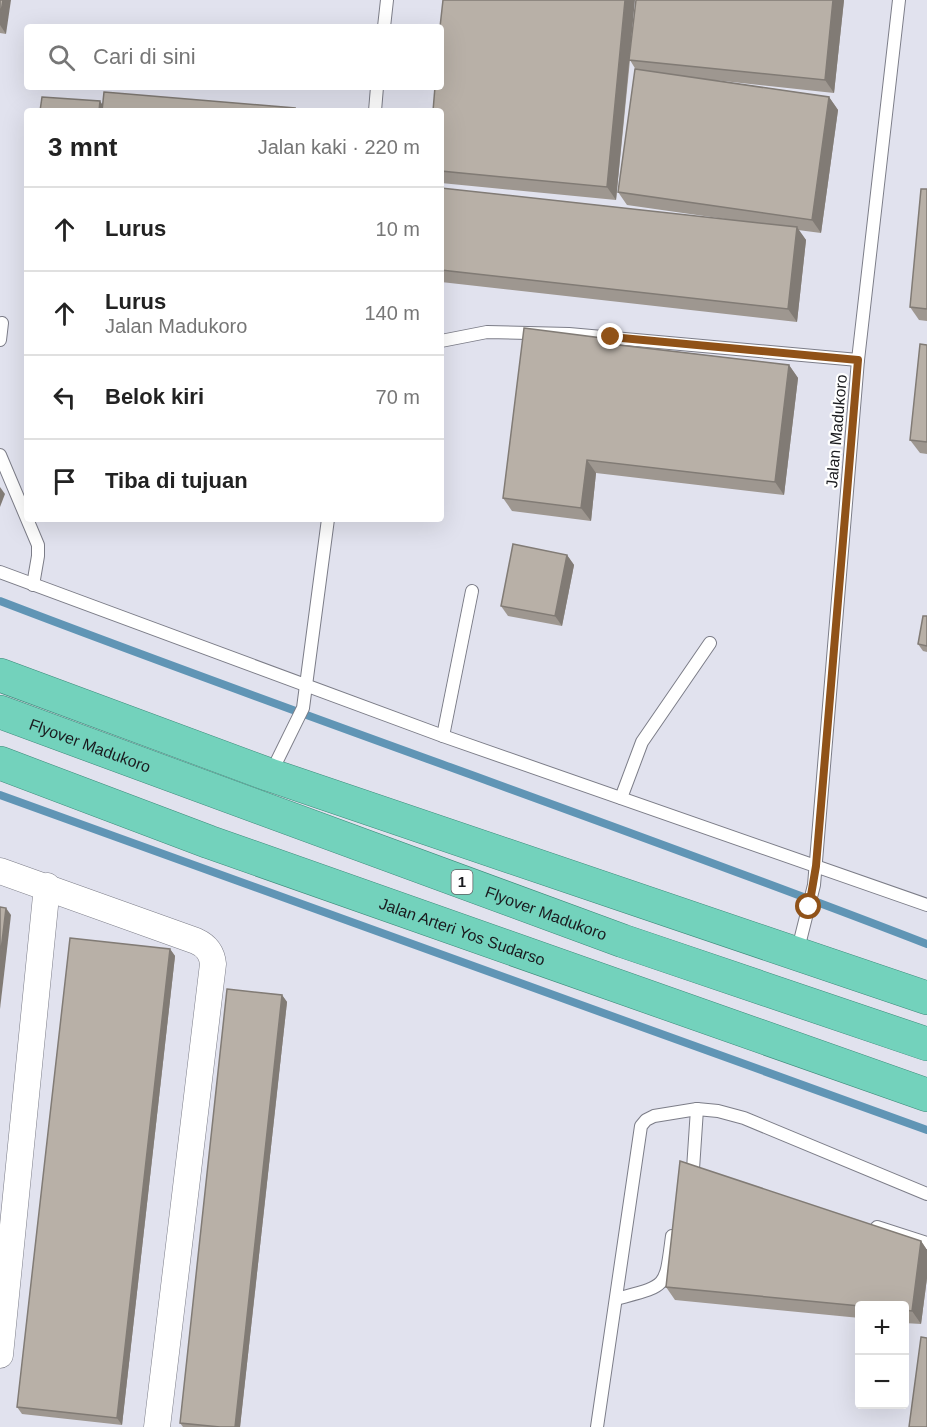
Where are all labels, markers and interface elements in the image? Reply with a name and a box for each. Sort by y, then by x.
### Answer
search box [24,24,444,90]
icon: search [45,41,78,74]
text: Cari di sini [93,44,196,69]
text: 3 mnt [48,132,117,162]
text: Jalan kaki · 220 m [258,136,420,158]
icon: ahead [48,213,81,246]
text: Lurus [105,216,166,241]
text: 10 m [376,218,420,240]
text: Lurus [105,289,166,314]
icon: ahead [48,297,81,330]
text: 140 m [364,302,420,324]
text: Jalan Madukoro [105,315,247,337]
route end [597,323,623,349]
street label: Jalan Madukoro [823,373,850,488]
icon: left [48,381,81,414]
text: Belok kiri [105,384,204,409]
text: 70 m [376,386,420,408]
icon: arrive [48,465,81,498]
text: Tiba di tujuan [105,468,248,493]
street label: Flyover Madukoro [27,716,153,776]
road number: 1 [452,870,472,894]
street label: Flyover Madukoro [483,883,609,943]
route start [795,893,821,919]
street label: Jalan Arteri Yos Sudarso [377,895,547,969]
map controls [855,1301,909,1409]
button: + [855,1301,909,1355]
button: − [855,1355,909,1409]

